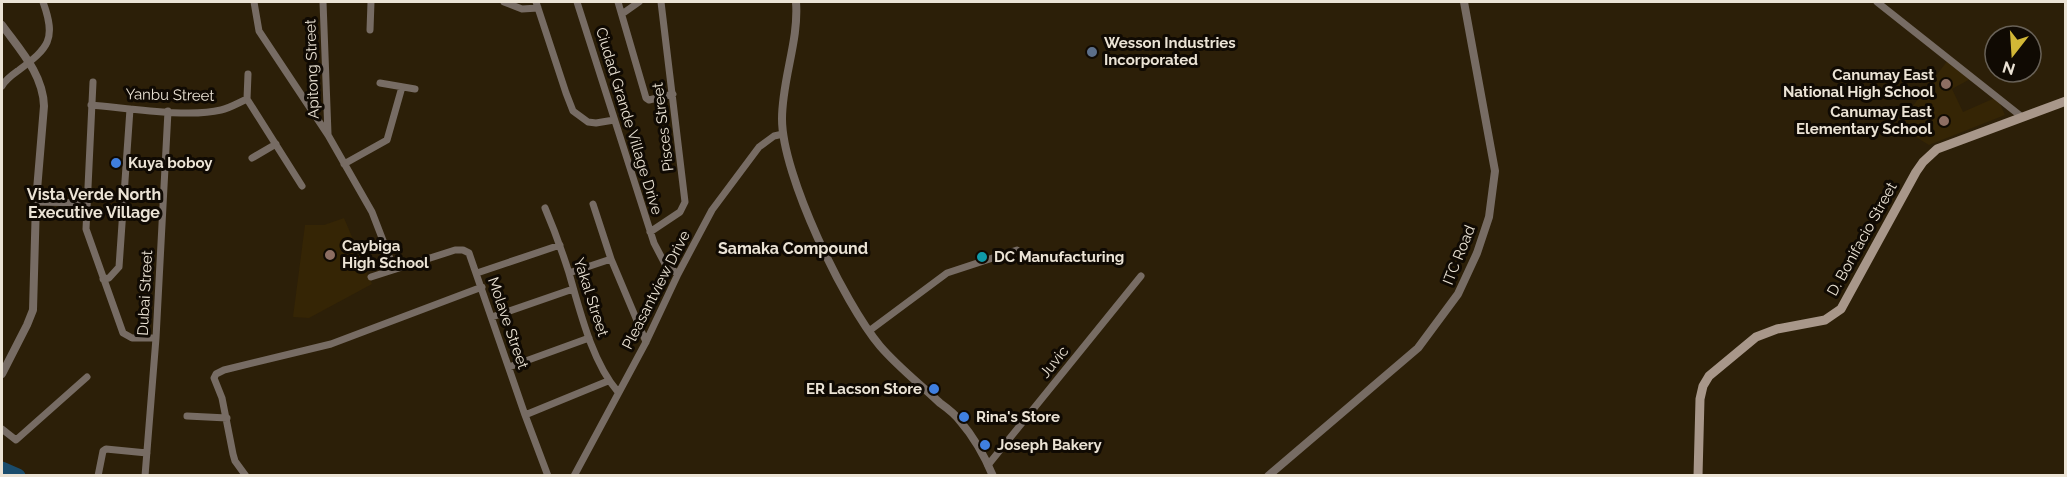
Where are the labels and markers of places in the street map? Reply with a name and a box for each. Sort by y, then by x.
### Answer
place label: Wesson Industries Incorporated [1104,34,1236,69]
marker: Wesson Industries Incorporated [1085,45,1099,59]
place label: Canumay East National High School [1783,66,1934,101]
marker: Canumay East National High School [1939,77,1953,91]
place label: Canumay East Elementary School [1796,103,1932,138]
marker: Canumay East Elementary School [1937,114,1951,128]
place label: Kuya boboy [128,154,213,172]
marker: Kuya boboy [109,156,123,170]
place label: Caybiga High School [342,237,429,272]
marker: Caybiga High School [323,248,337,262]
place label: DC Manufacturing [994,248,1124,266]
marker: DC Manufacturing [975,250,989,264]
place label: ER Lacson Store [806,380,922,398]
marker: ER Lacson Store [927,382,941,396]
place label: Rina's Store [976,408,1060,426]
marker: Rina's Store [957,410,971,424]
place label: Joseph Bakery [997,436,1102,454]
marker: Joseph Bakery [978,438,992,452]

